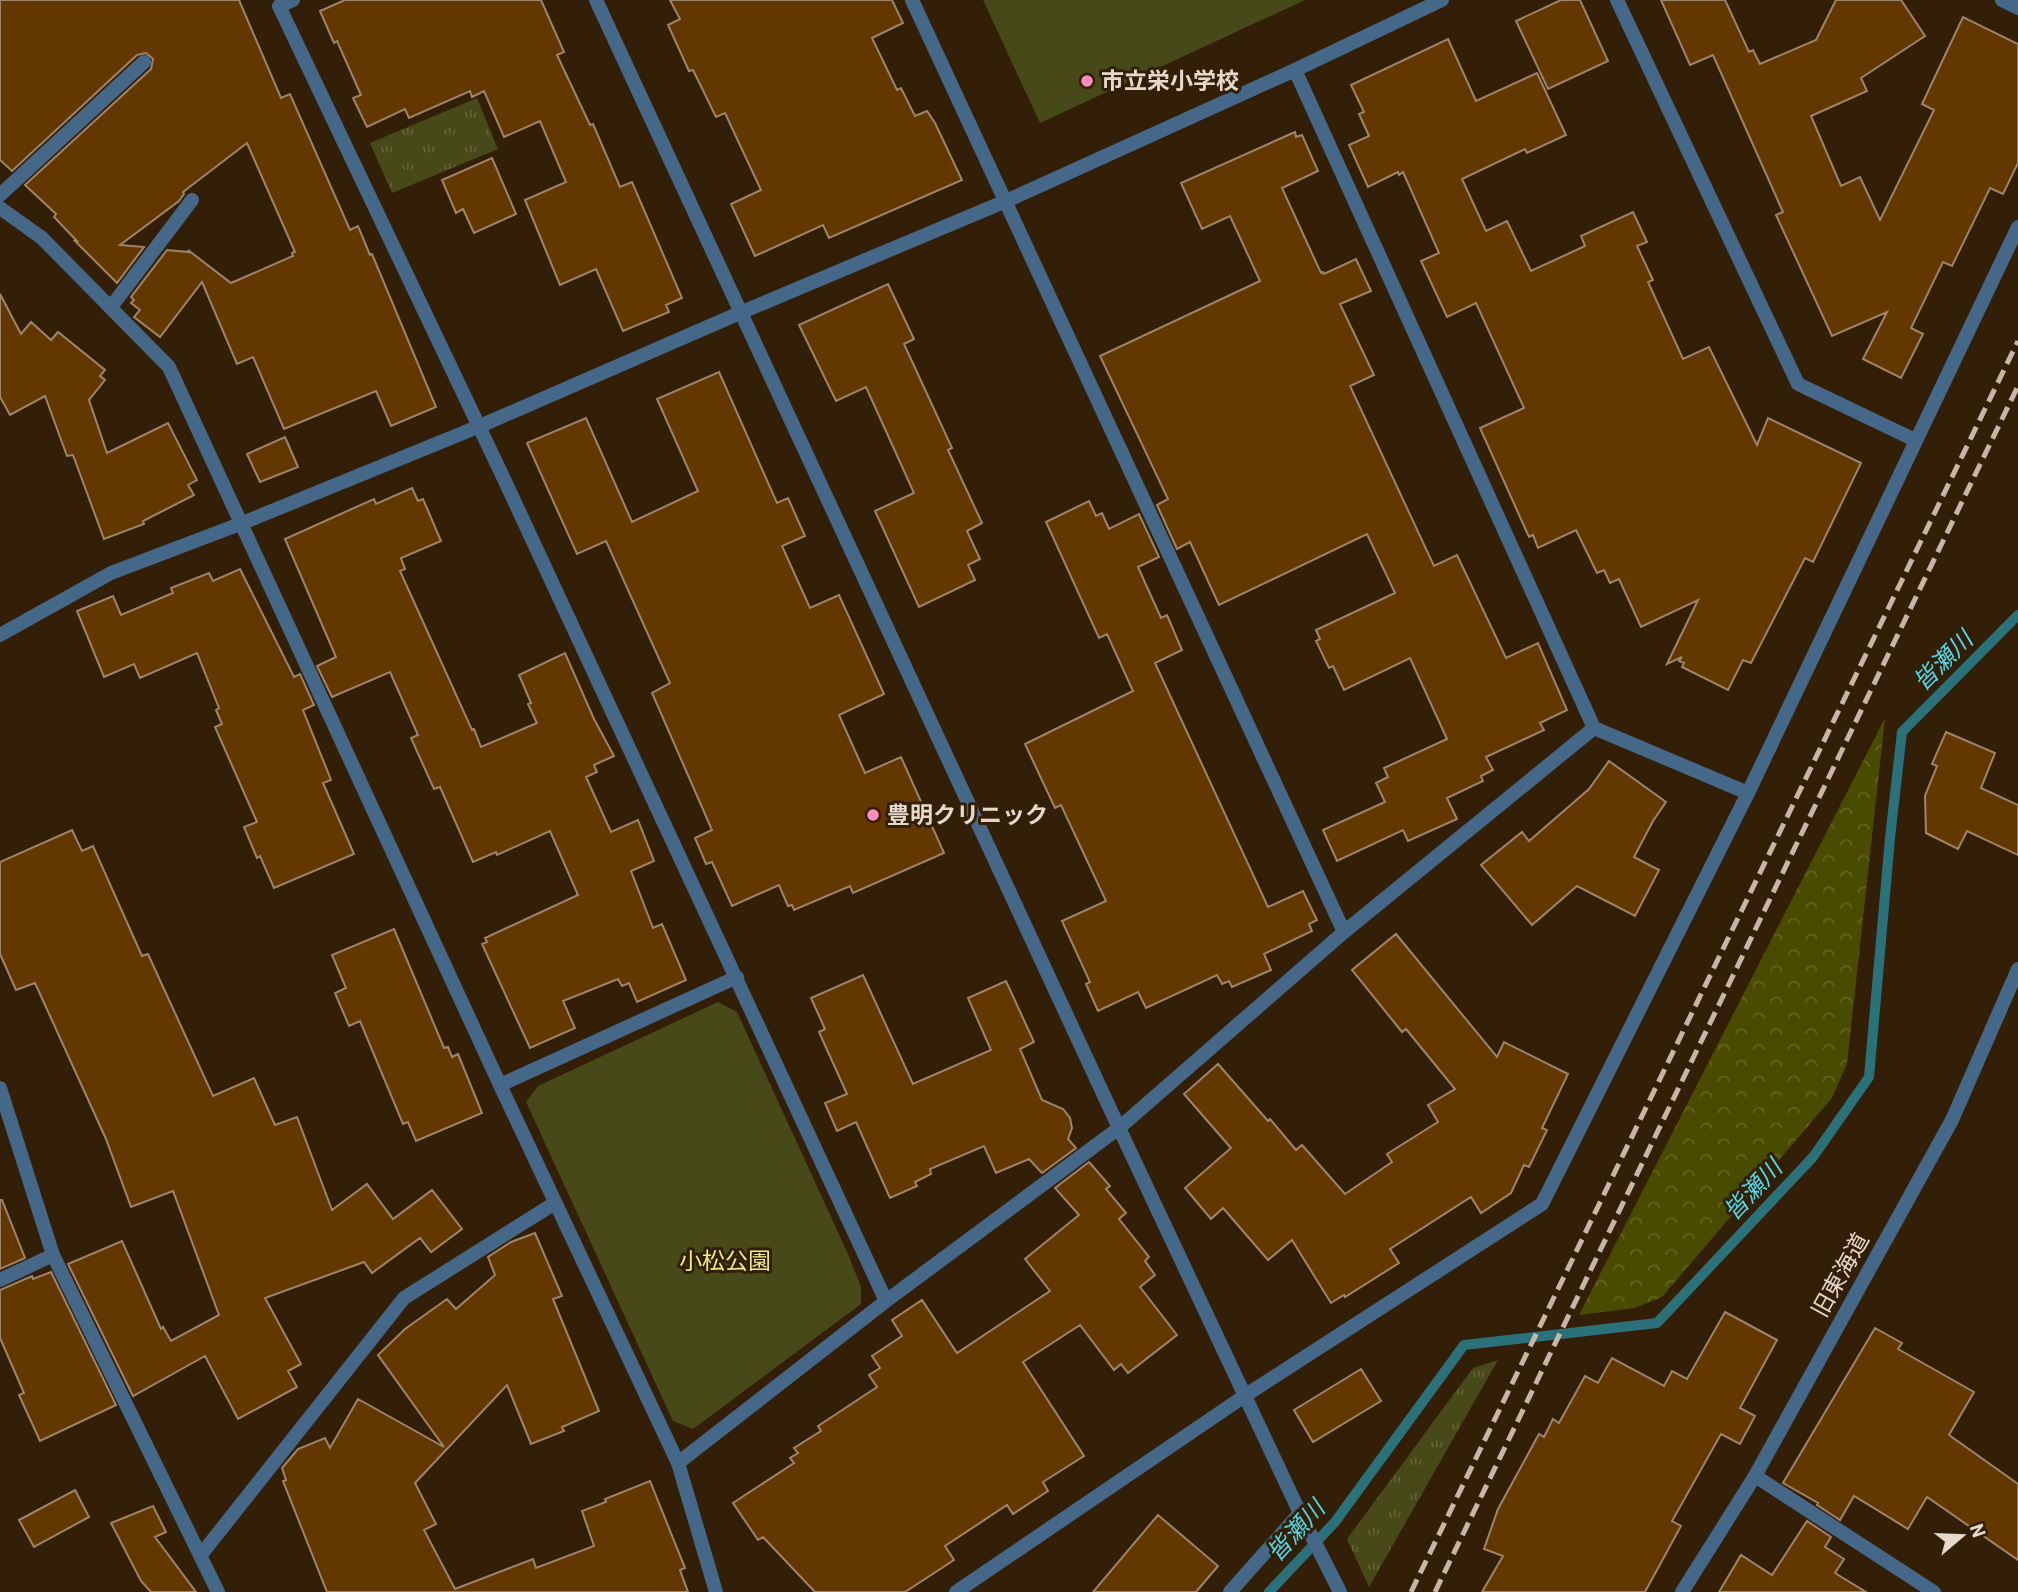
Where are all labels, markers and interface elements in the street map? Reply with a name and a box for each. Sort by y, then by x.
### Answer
place label: 市立栄小学校 [1101,66,1239,94]
marker: 市立栄小学校 [1079,73,1095,89]
water label: 皆瀬川 [1906,622,1980,696]
place label: 豊明クリニック [887,800,1048,828]
marker: 豊明クリニック [865,807,881,823]
water label: 皆瀬川 [1717,1151,1789,1225]
street label: 旧東海道 [1805,1227,1874,1322]
park label: 小松公園 [679,1246,771,1274]
water label: 皆瀬川 [1260,1491,1332,1566]
north arrow [1927,1501,1997,1571]
text: N [1966,1521,1991,1540]

